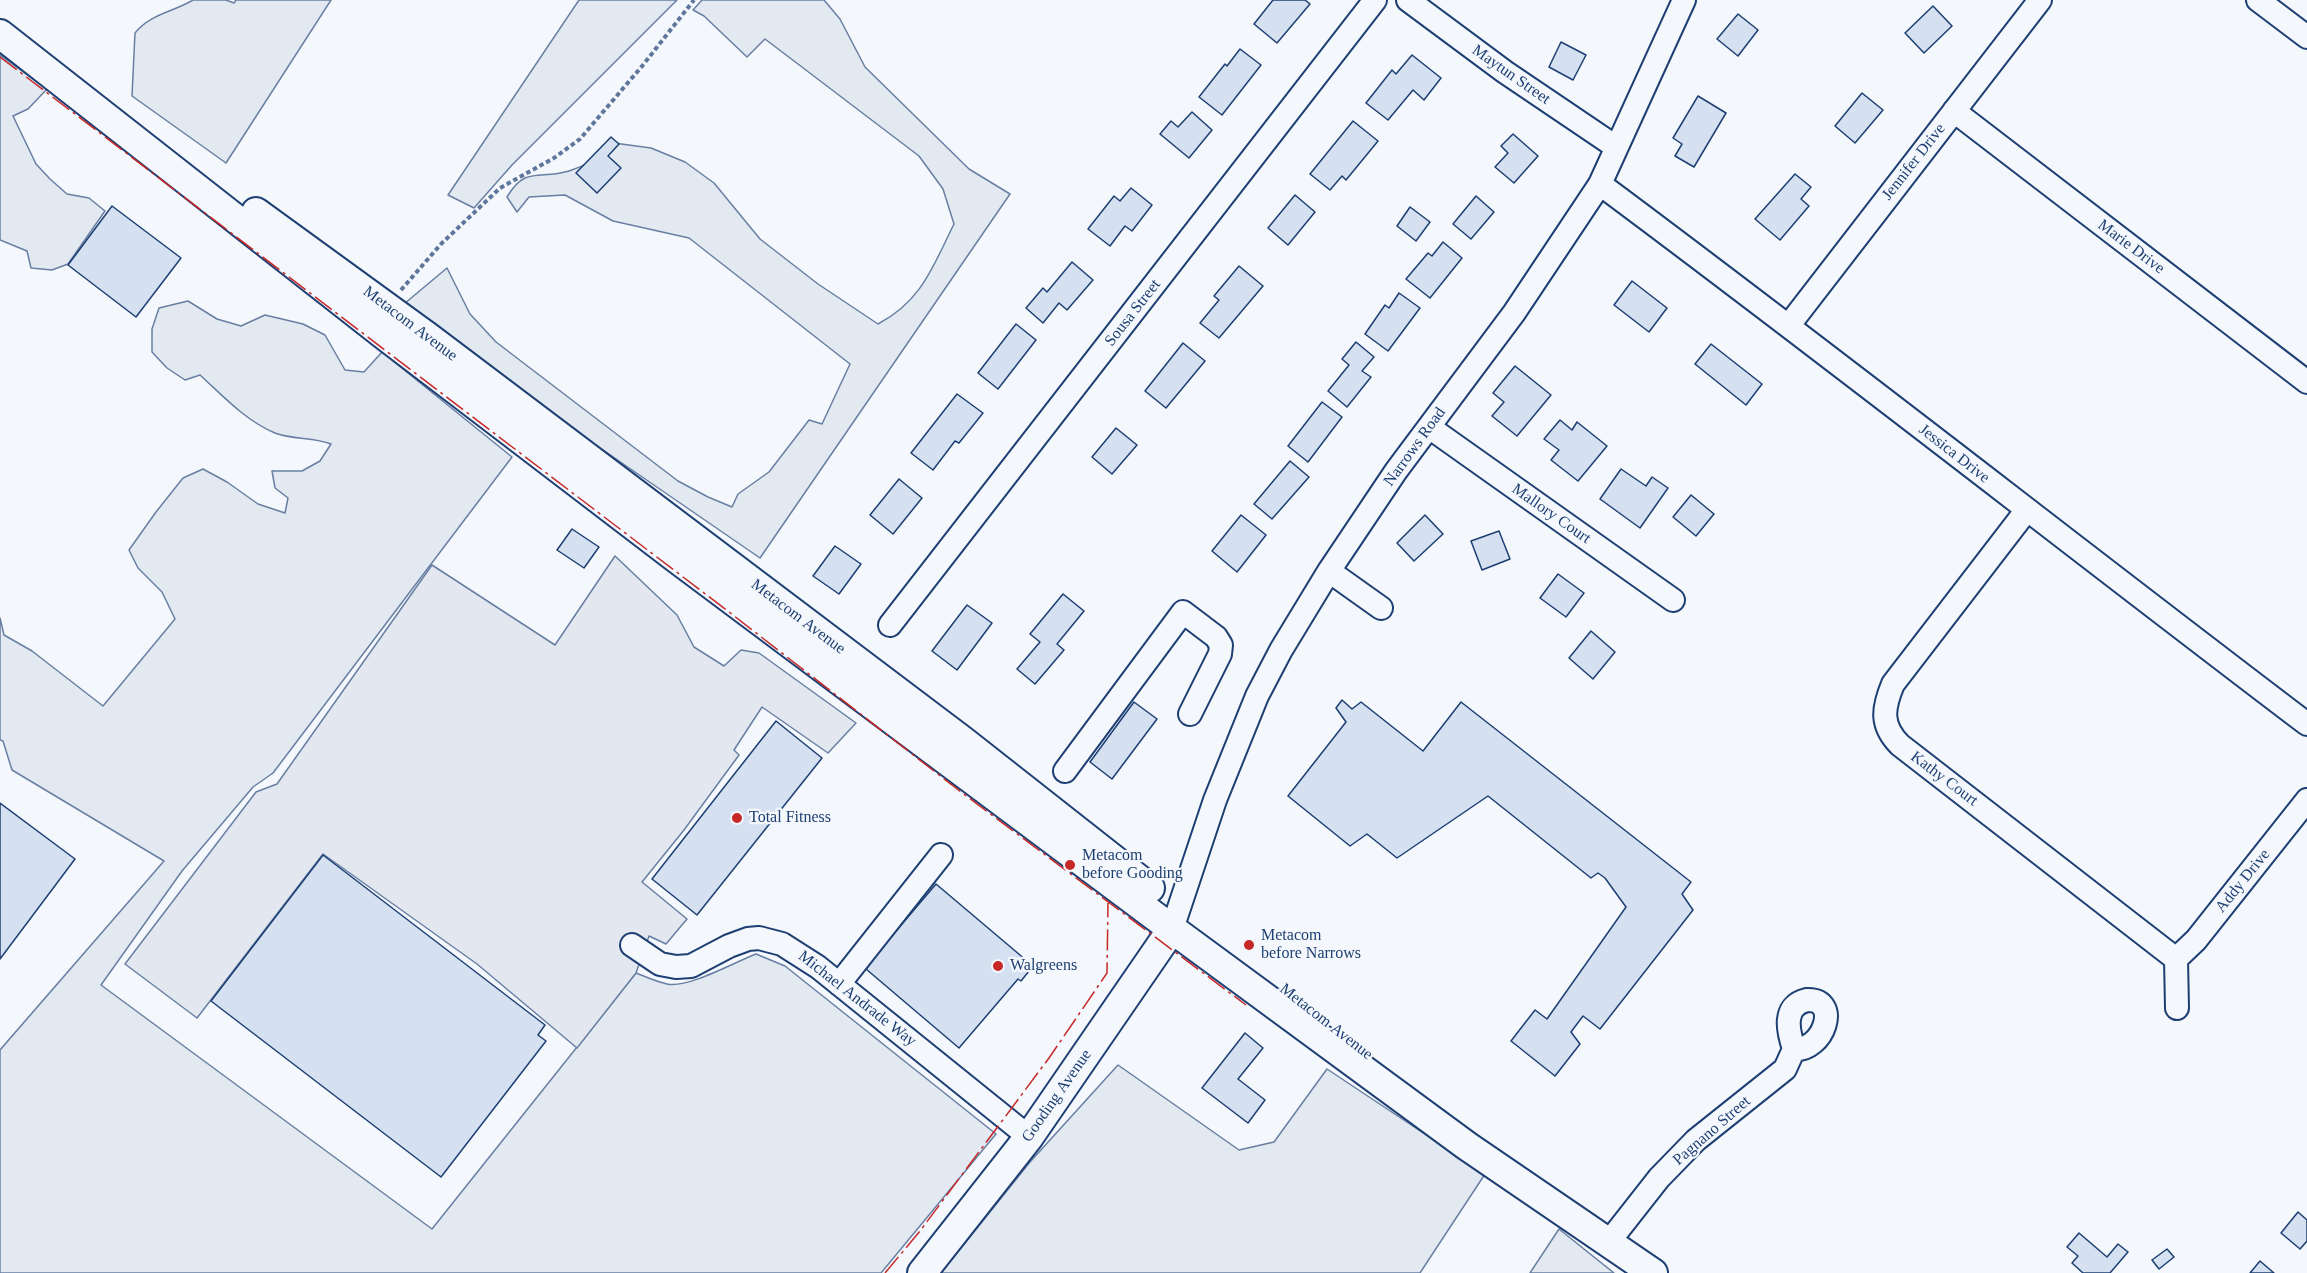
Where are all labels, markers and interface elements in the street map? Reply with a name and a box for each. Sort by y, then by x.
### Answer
street label: Maytun Street [1468,41,1554,109]
street label: Jennifer Drive [1878,120,1950,204]
street label: Marie Drive [2094,216,2168,278]
street label: Sousa Street [1101,276,1165,350]
street label: Metacom Avenue [359,282,461,366]
street label: Narrows Road [1380,404,1450,490]
street label: Jessica Drive [1915,420,1993,488]
street label: Mallory Court [1508,480,1594,548]
street label: Metacom Avenue [747,575,849,659]
street label: Kathy Court [1906,747,1982,811]
place label: Total Fitness [749,808,831,828]
marker: Total Fitness [730,811,744,825]
street label: Addy Drive [2212,845,2274,917]
place label: Metacom before Gooding [1082,846,1183,884]
marker: Metacom before Gooding [1063,858,1077,872]
place label: Metacom before Narrows [1261,926,1361,964]
marker: Metacom before Narrows [1242,938,1256,952]
street label: Michael Andrade Way [794,947,920,1051]
place label: Walgreens [1010,956,1077,976]
marker: Walgreens [991,959,1005,973]
street label: Metacom Avenue [1276,980,1376,1064]
street label: Gooding Avenue [1018,1046,1096,1146]
street label: Pagnano Street [1669,1092,1755,1170]

